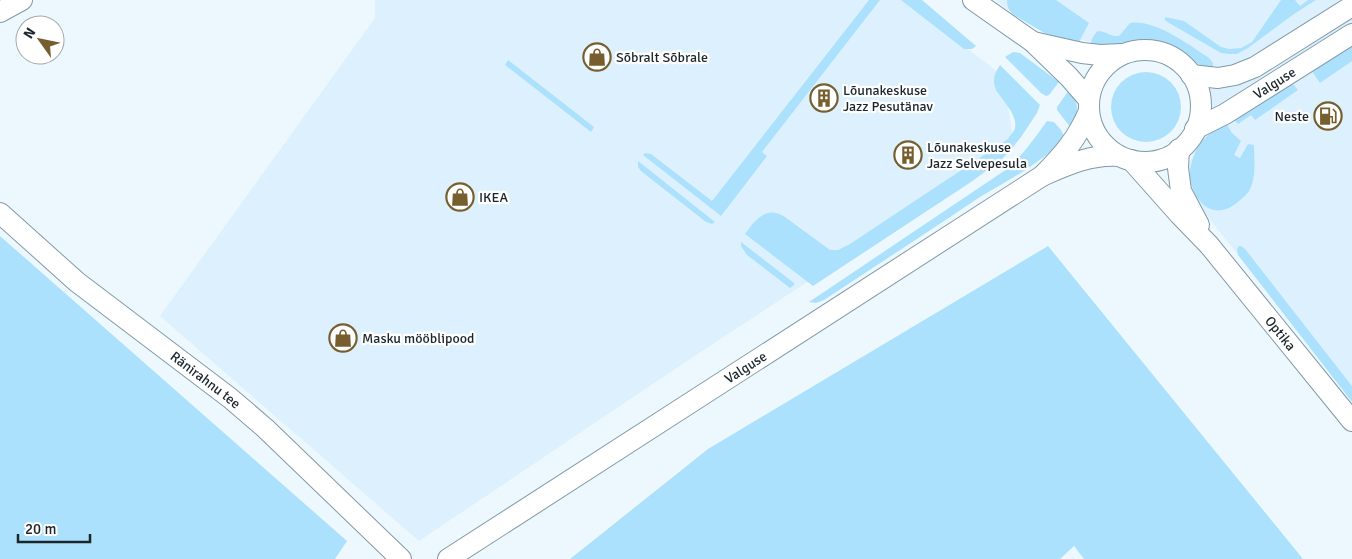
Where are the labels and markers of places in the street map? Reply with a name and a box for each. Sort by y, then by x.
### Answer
shop icon: Sõbralt Sõbrale [582,42,612,72]
place label: Sõbralt Sõbrale [616,49,708,66]
place label: Lõunakeskuse Jazz Pesutänav [843,82,933,115]
building icon: Lõunakeskuse Jazz Pesutänav [809,83,839,113]
fuel station icon: Neste [1313,101,1343,131]
place label: Neste [1275,108,1309,125]
place label: Lõunakeskuse Jazz Selvepesula [927,139,1027,172]
building icon: Lõunakeskuse Jazz Selvepesula [893,140,923,170]
shop icon: IKEA [445,182,475,212]
place label: IKEA [479,189,508,206]
shop icon: Masku mööblipood [328,323,358,353]
place label: Masku mööblipood [362,330,474,347]

